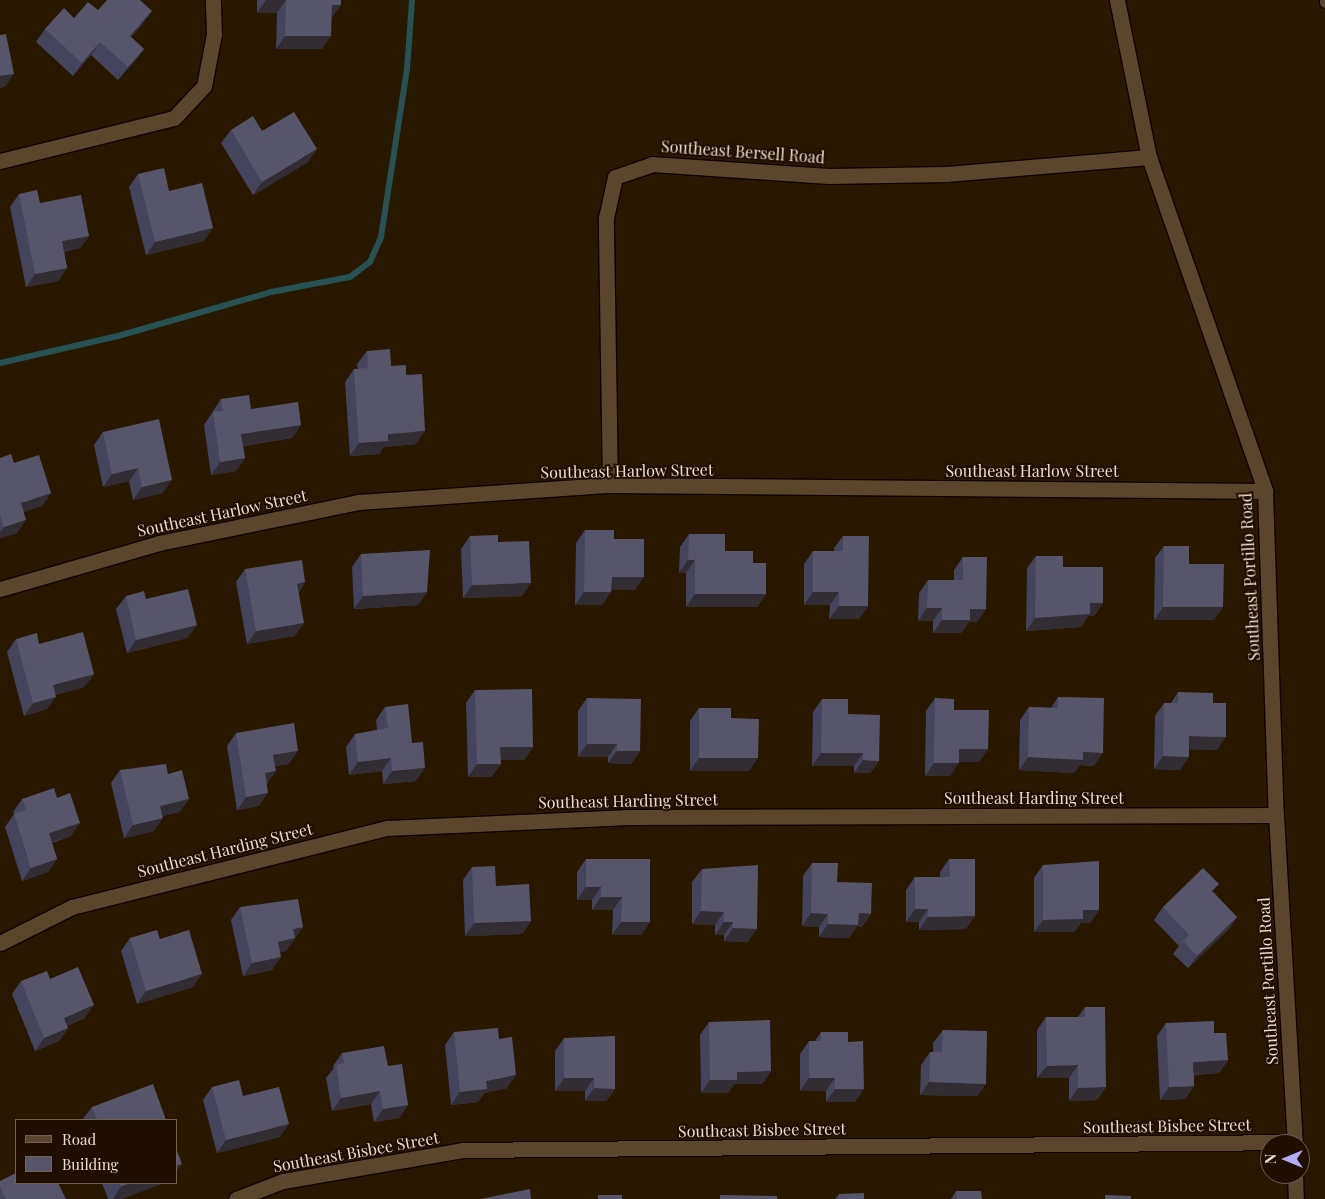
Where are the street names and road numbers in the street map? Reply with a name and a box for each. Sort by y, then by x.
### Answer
street label: Southeast Bersell Road [660,137,826,167]
street label: Southeast Harlow Street [540,460,714,482]
street label: Southeast Harlow Street [945,461,1119,481]
street label: Southeast Harlow Street [135,486,309,540]
street label: Southeast Portillo Road [1236,493,1264,661]
street label: Southeast Harding Street [944,788,1124,808]
street label: Southeast Harding Street [538,790,718,812]
street label: Southeast Harding Street [135,819,315,881]
street label: Southeast Portillo Road [1254,897,1282,1065]
street label: Southeast Bisbee Street [1083,1115,1251,1137]
street label: Southeast Bisbee Street [678,1119,846,1141]
street label: Southeast Bisbee Street [271,1128,441,1176]

